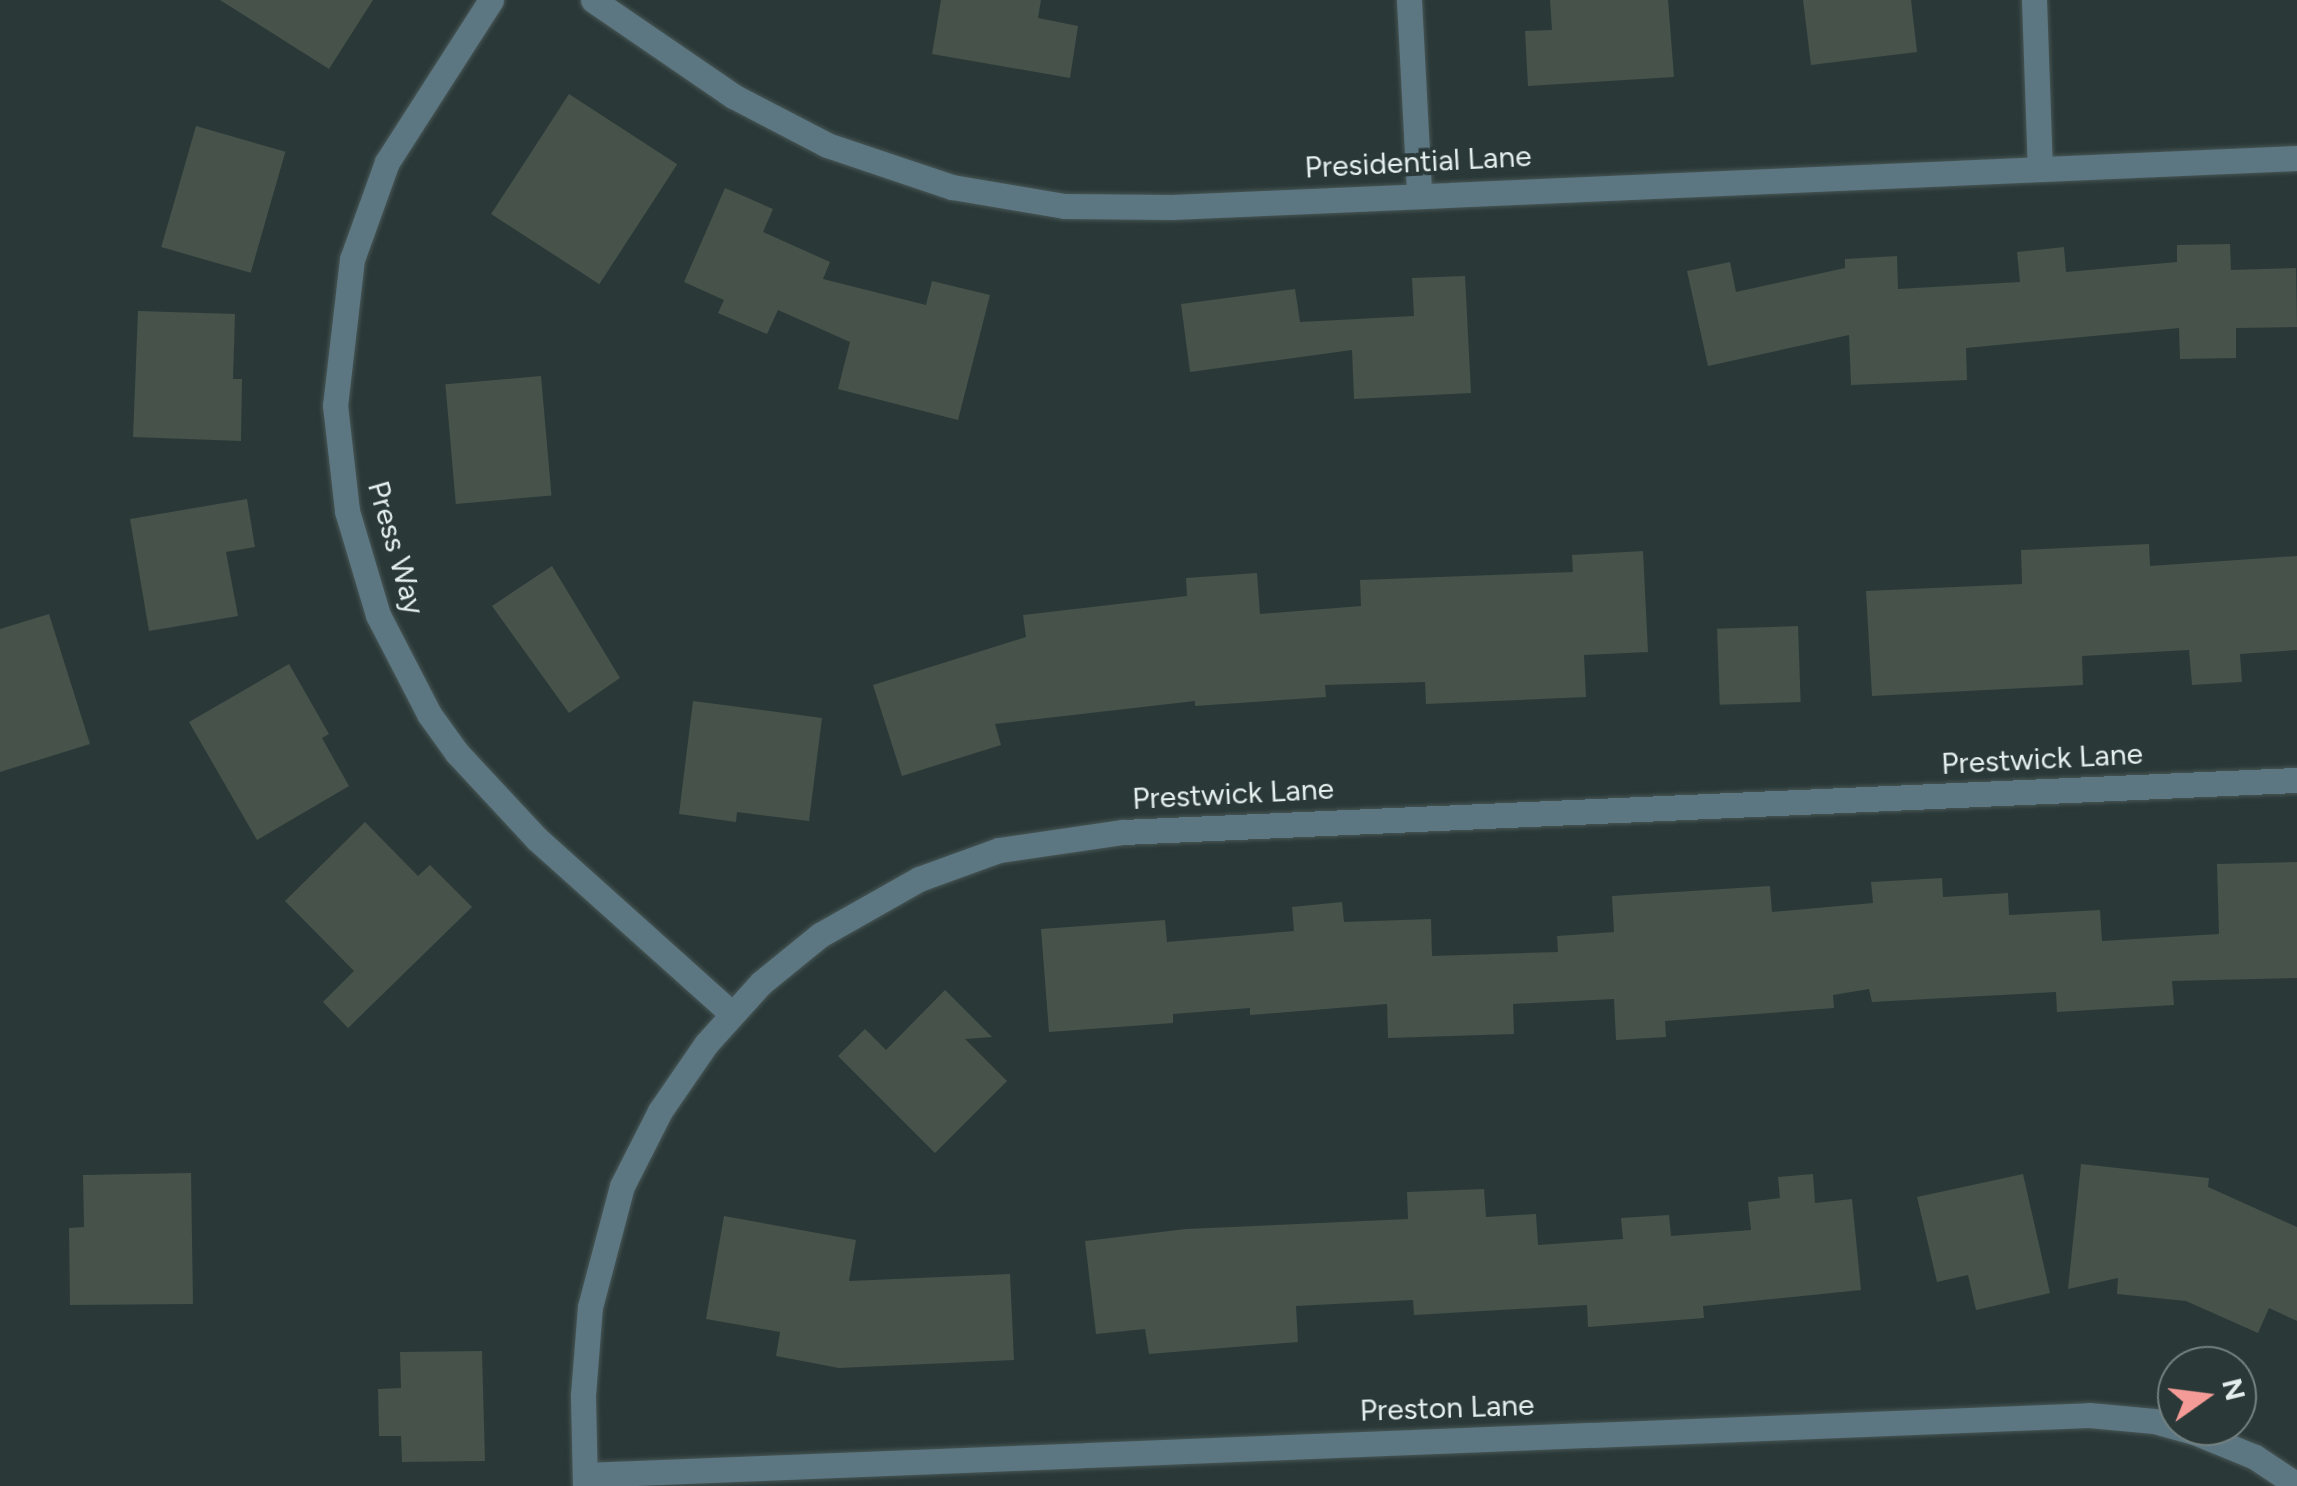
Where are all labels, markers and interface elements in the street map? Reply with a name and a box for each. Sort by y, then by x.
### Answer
street label: Presidential Lane [1304,138,1532,186]
street label: Press Way [360,477,432,619]
street label: Prestwick Lane [1940,736,2144,782]
street label: Prestwick Lane [1131,771,1335,817]
north arrow [2157,1346,2257,1446]
text: N [2215,1375,2253,1404]
street label: Preston Lane [1359,1387,1535,1429]

